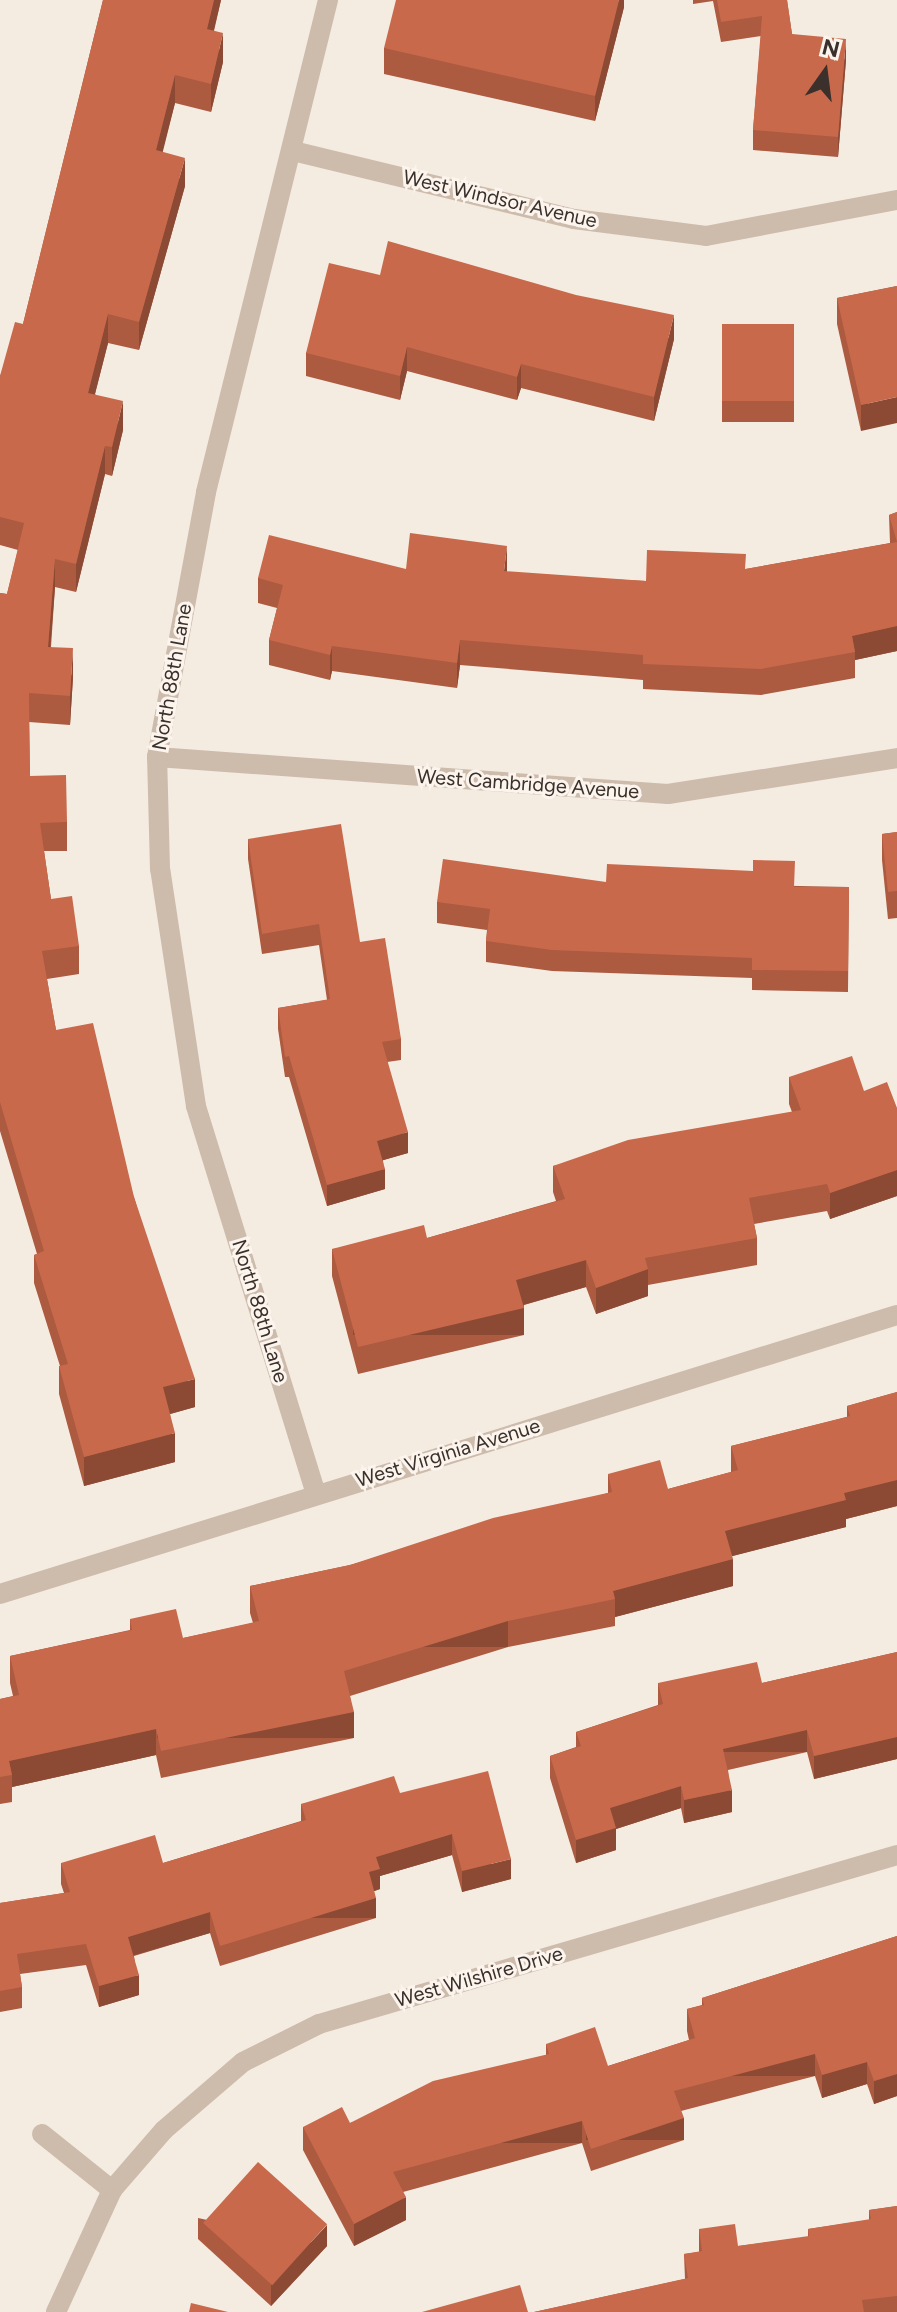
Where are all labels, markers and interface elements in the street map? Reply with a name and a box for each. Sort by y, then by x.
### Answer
north arrow [785,32,865,112]
text: N [819,33,842,63]
street label: West Windsor Avenue [401,165,599,233]
street label: North 88th Lane [147,602,197,752]
street label: West Cambridge Avenue [416,764,640,804]
street label: North 88th Lane [227,1237,293,1385]
street label: West Virginia Avenue [353,1414,543,1492]
street label: West Wilshire Drive [392,1942,566,2012]

